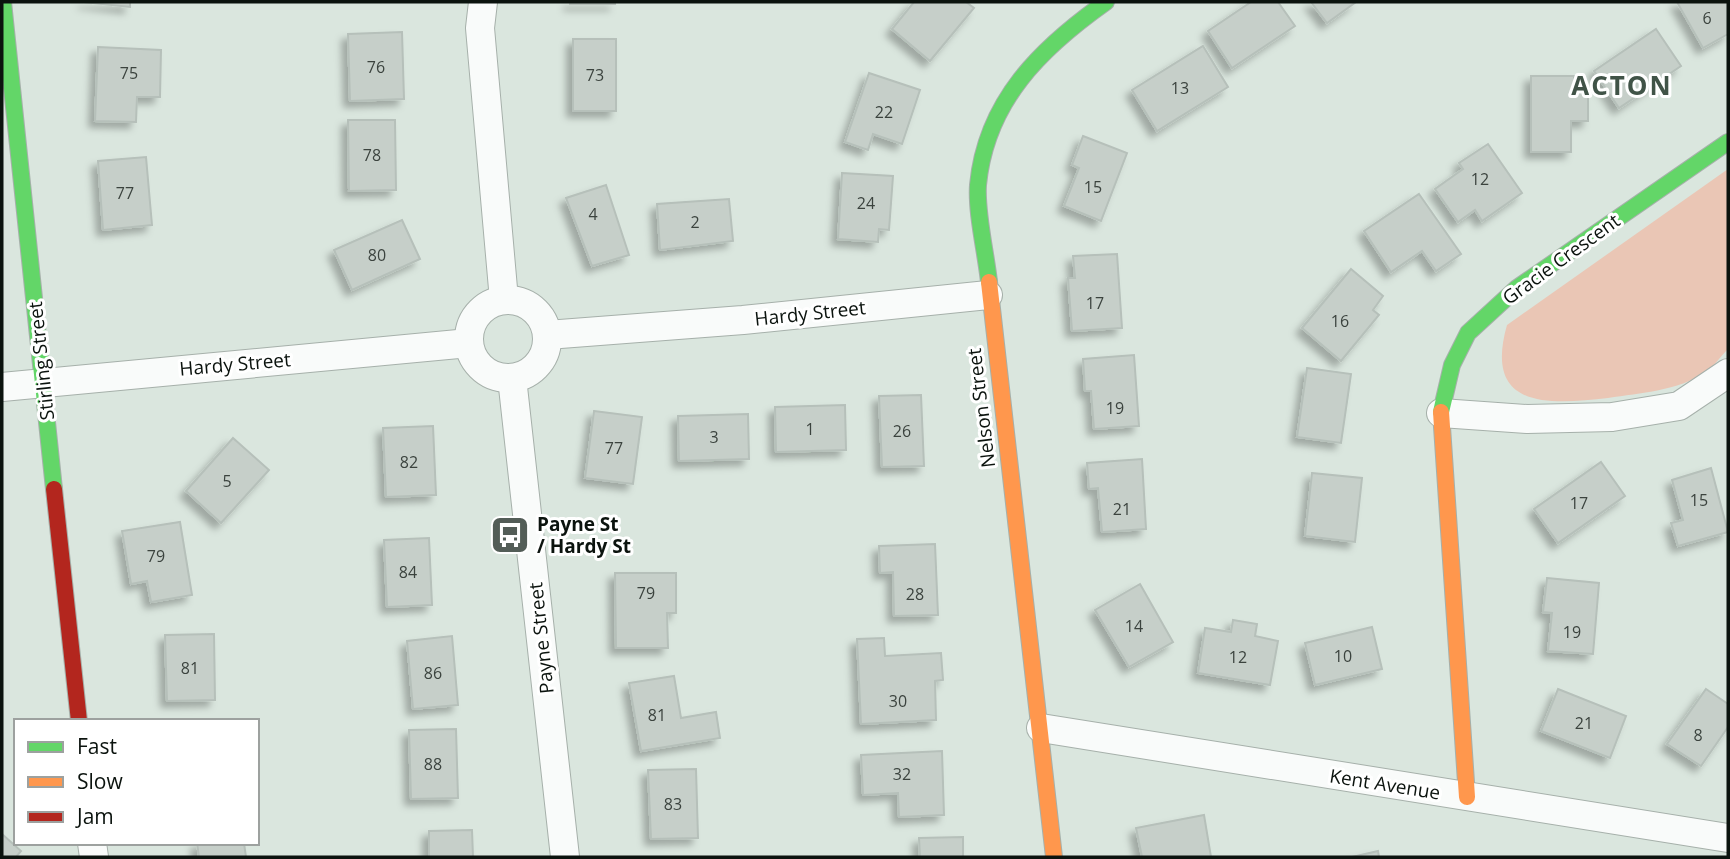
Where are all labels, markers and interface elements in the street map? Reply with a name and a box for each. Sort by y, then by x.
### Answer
house number: 6 [1702,7,1712,29]
house number: 76 [367,56,385,78]
house number: 75 [120,62,138,84]
house number: 73 [586,64,604,86]
district label: ACTON [1571,67,1673,103]
house number: 13 [1171,77,1189,99]
house number: 22 [875,101,893,123]
house number: 78 [363,144,381,166]
house number: 12 [1471,168,1489,190]
house number: 15 [1084,176,1102,198]
house number: 77 [116,182,134,204]
house number: 24 [857,192,875,214]
house number: 4 [588,203,598,225]
street label: Gracie Crescent [1497,207,1625,310]
house number: 2 [690,211,700,233]
house number: 80 [368,244,386,266]
house number: 17 [1086,292,1104,314]
street label: Hardy Street [753,294,867,332]
street label: Stirling Street [22,300,60,422]
house number: 16 [1331,310,1349,332]
street label: Hardy Street [178,346,292,382]
street label: Nelson Street [961,347,1001,469]
house number: 19 [1106,397,1124,419]
house number: 1 [805,418,815,440]
house number: 26 [893,420,911,442]
house number: 3 [709,426,719,448]
house number: 77 [605,437,623,459]
house number: 82 [400,451,418,473]
house number: 5 [222,470,232,492]
house number: 15 [1690,489,1708,511]
house number: 17 [1570,492,1588,514]
house number: 21 [1113,498,1131,520]
place label: Payne St / Hardy St [537,511,631,559]
bus stop icon: Payne St / Hardy St [489,514,531,556]
house number: 79 [147,545,165,567]
house number: 84 [399,561,417,583]
street label: Payne Street [522,581,560,695]
house number: 79 [637,582,655,604]
house number: 28 [906,583,924,605]
house number: 14 [1125,615,1143,637]
house number: 19 [1563,621,1581,643]
house number: 10 [1334,645,1352,667]
house number: 12 [1229,646,1247,668]
house number: 81 [181,657,199,679]
house number: 86 [424,662,442,684]
house number: 30 [889,690,907,712]
house number: 81 [648,704,666,726]
house number: 21 [1575,712,1593,734]
legend [14,719,259,845]
house number: 8 [1693,724,1703,746]
text: Fast [77,732,117,760]
house number: 88 [424,753,442,775]
street label: Kent Avenue [1328,762,1442,806]
house number: 32 [893,763,911,785]
text: Slow [77,767,123,795]
house number: 83 [664,793,682,815]
text: Jam [75,802,114,830]

